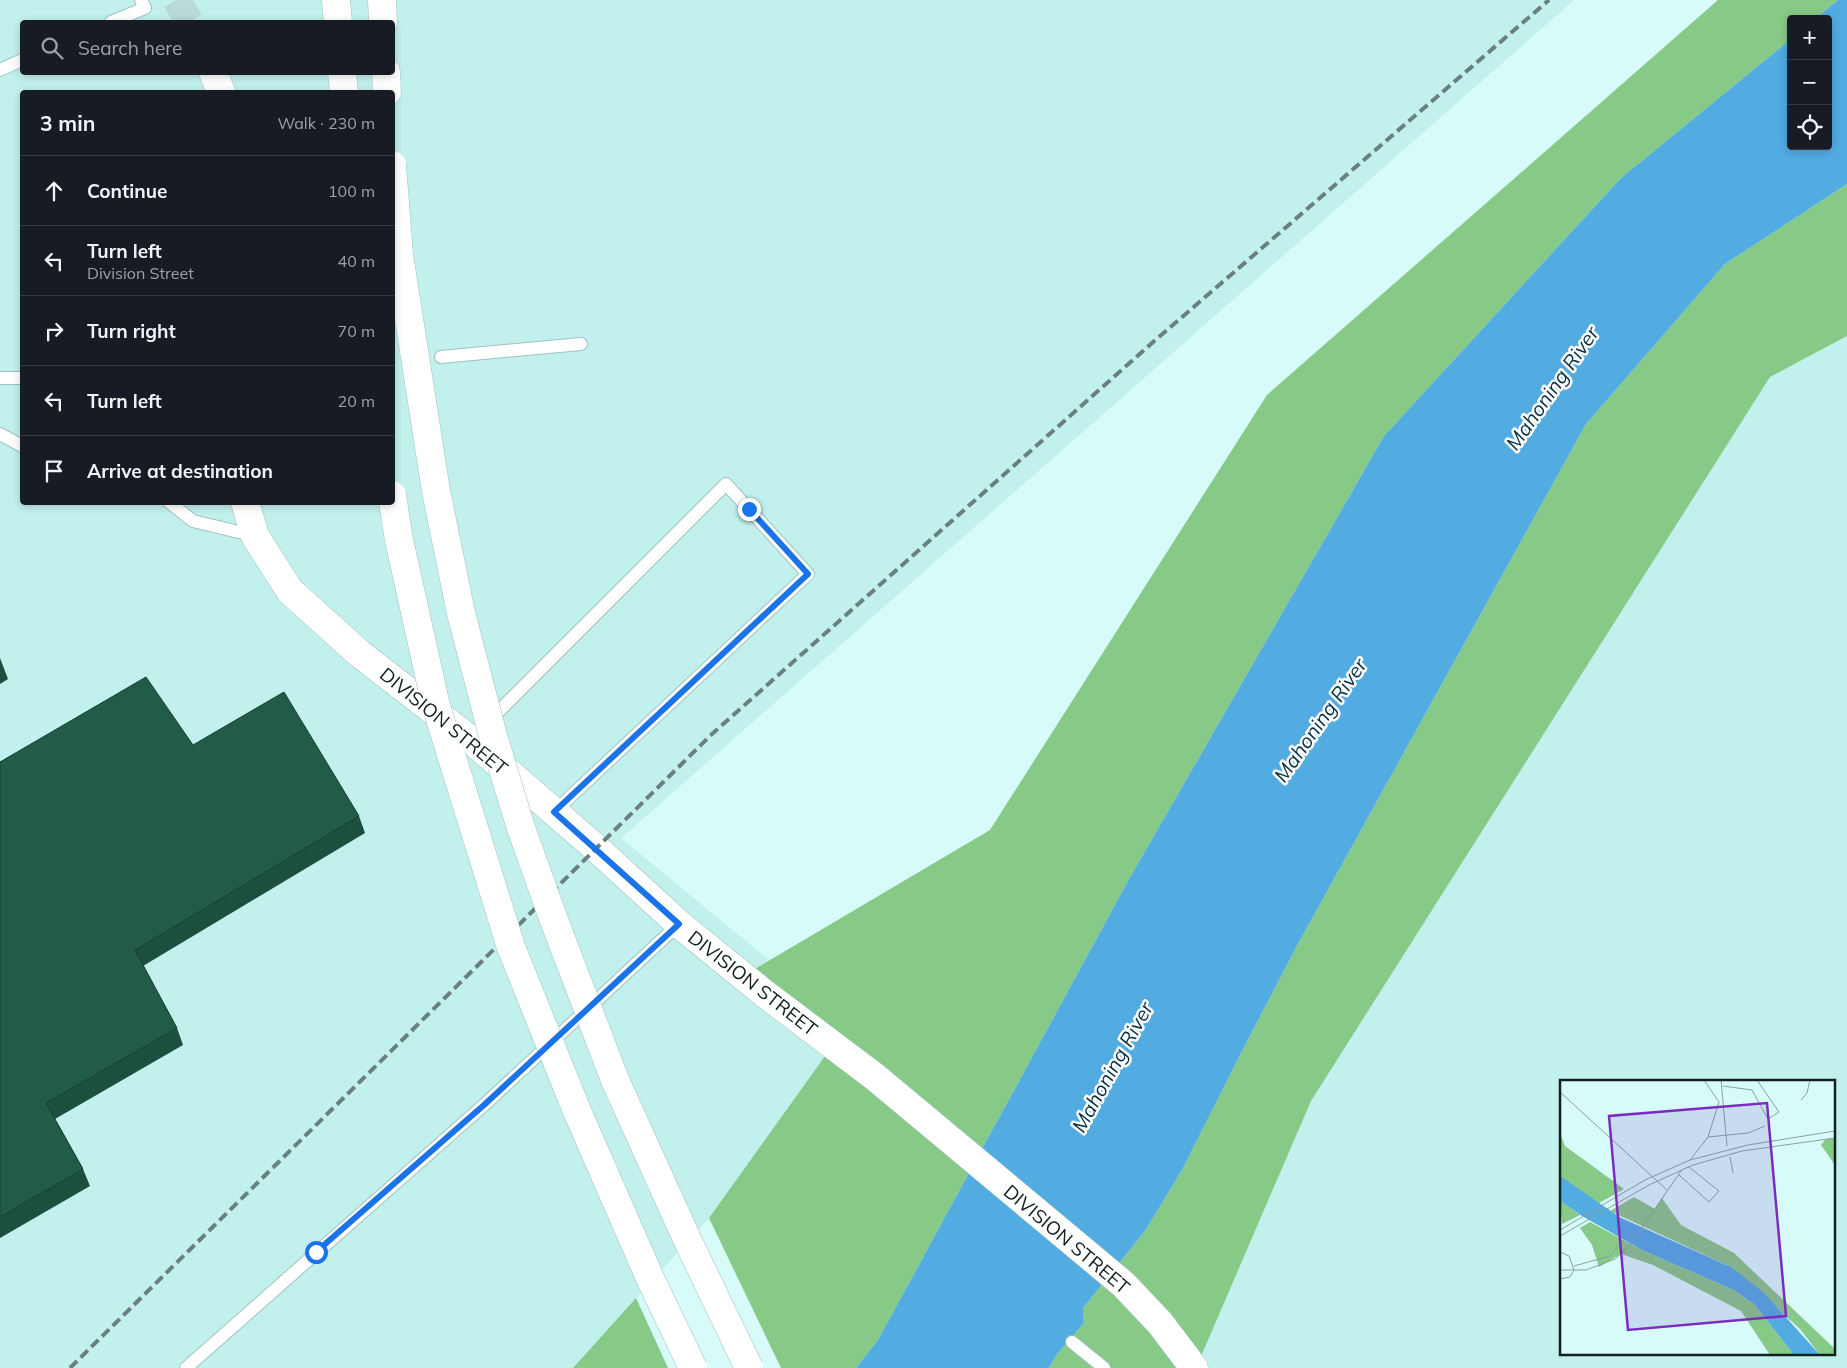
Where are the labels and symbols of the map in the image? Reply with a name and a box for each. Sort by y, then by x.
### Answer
water label: Mahoning River [1500,321,1604,455]
route end [738,498,761,521]
water label: Mahoning River [1268,653,1372,787]
street label: DIVISION STREET [375,662,513,780]
street label: DIVISION STREET [684,925,823,1041]
water label: Mahoning River [1066,997,1158,1136]
inset map [1560,1080,1834,1356]
street label: DIVISION STREET [999,1179,1135,1299]
route start [305,1241,328,1264]

